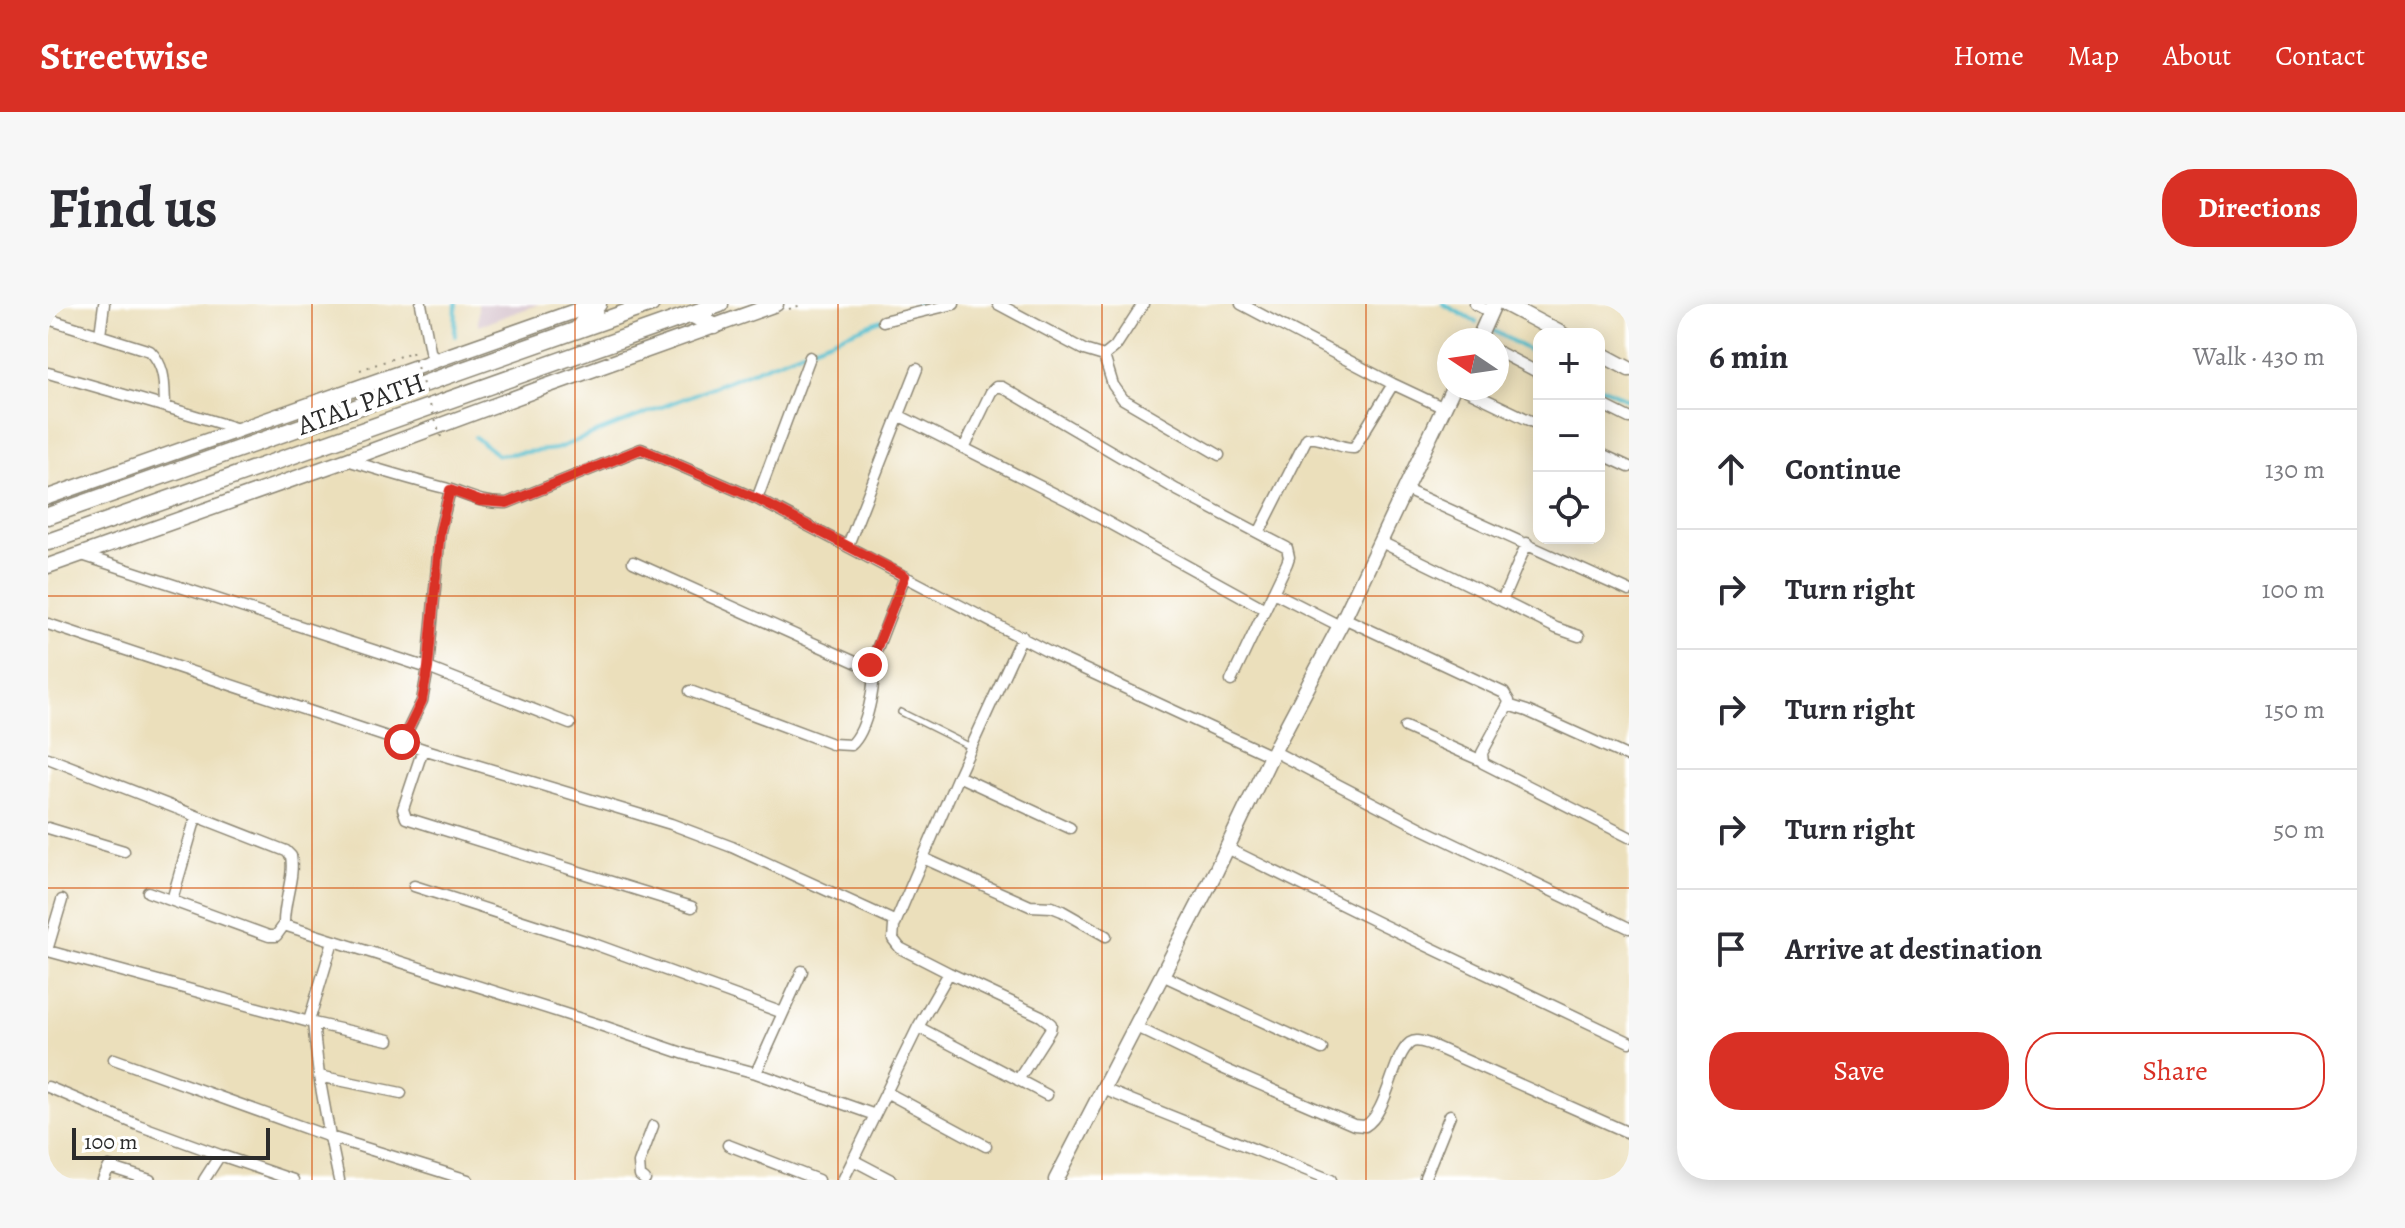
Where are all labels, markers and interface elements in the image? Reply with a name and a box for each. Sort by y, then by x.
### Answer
text: Streetwise [40,30,208,82]
text: Home [1953,37,2024,75]
text: Map [2068,37,2119,75]
text: About [2163,37,2231,75]
text: Contact [2275,37,2365,75]
button: Directions [2162,169,2357,247]
text: Find us [48,170,218,246]
north arrow [1437,328,1509,400]
map controls [1533,328,1605,544]
button: + [1533,328,1605,400]
text: 6 min [1709,333,1788,380]
text: Walk · 430 m [2193,339,2325,374]
street label: ATAL PATH [291,363,430,445]
button: − [1533,400,1605,472]
icon: ahead [1709,447,1753,491]
text: Continue [1785,449,1901,489]
text: 130 m [2265,452,2325,487]
button: locate [1533,472,1605,544]
icon: right [1709,567,1753,611]
text: Turn right [1785,569,1915,609]
text: 100 m [2262,572,2325,607]
route end [852,647,888,683]
icon: right [1709,687,1753,731]
text: Turn right [1785,689,1915,729]
text: 150 m [2264,692,2325,727]
route start [384,724,420,760]
icon: right [1709,807,1753,851]
text: Turn right [1785,809,1915,849]
text: 50 m [2273,812,2325,847]
icon: arrive [1709,927,1753,971]
text: Arrive at destination [1785,929,2042,969]
button: Save [1709,1032,2009,1110]
button: Share [2025,1032,2325,1110]
scale bar [72,1124,270,1160]
text: 100 m [84,1127,138,1157]

